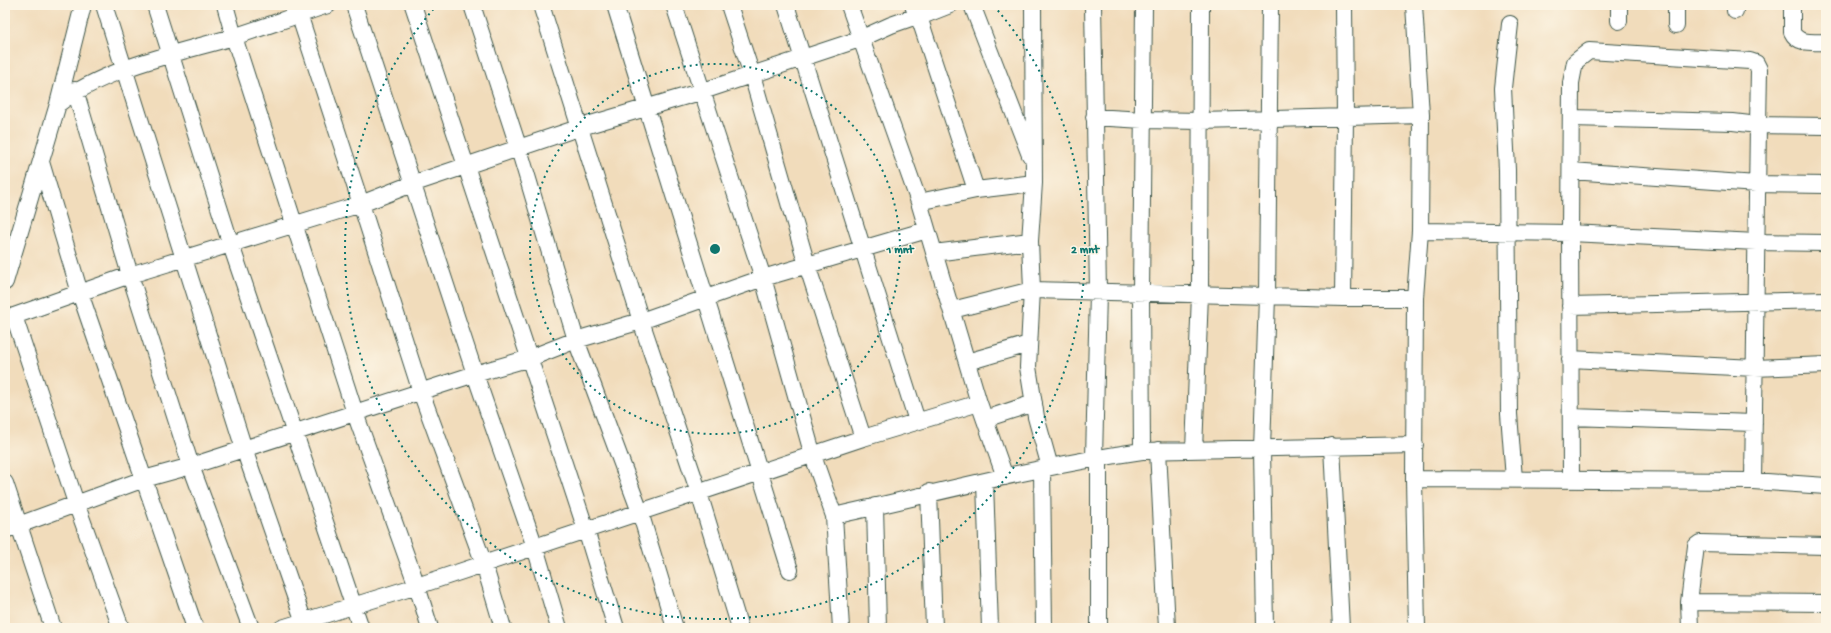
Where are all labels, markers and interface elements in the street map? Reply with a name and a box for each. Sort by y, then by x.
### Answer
centre of rings [708,242,722,256]
text: 1 mnt [886,244,915,258]
text: 2 mnt [1071,244,1100,258]

